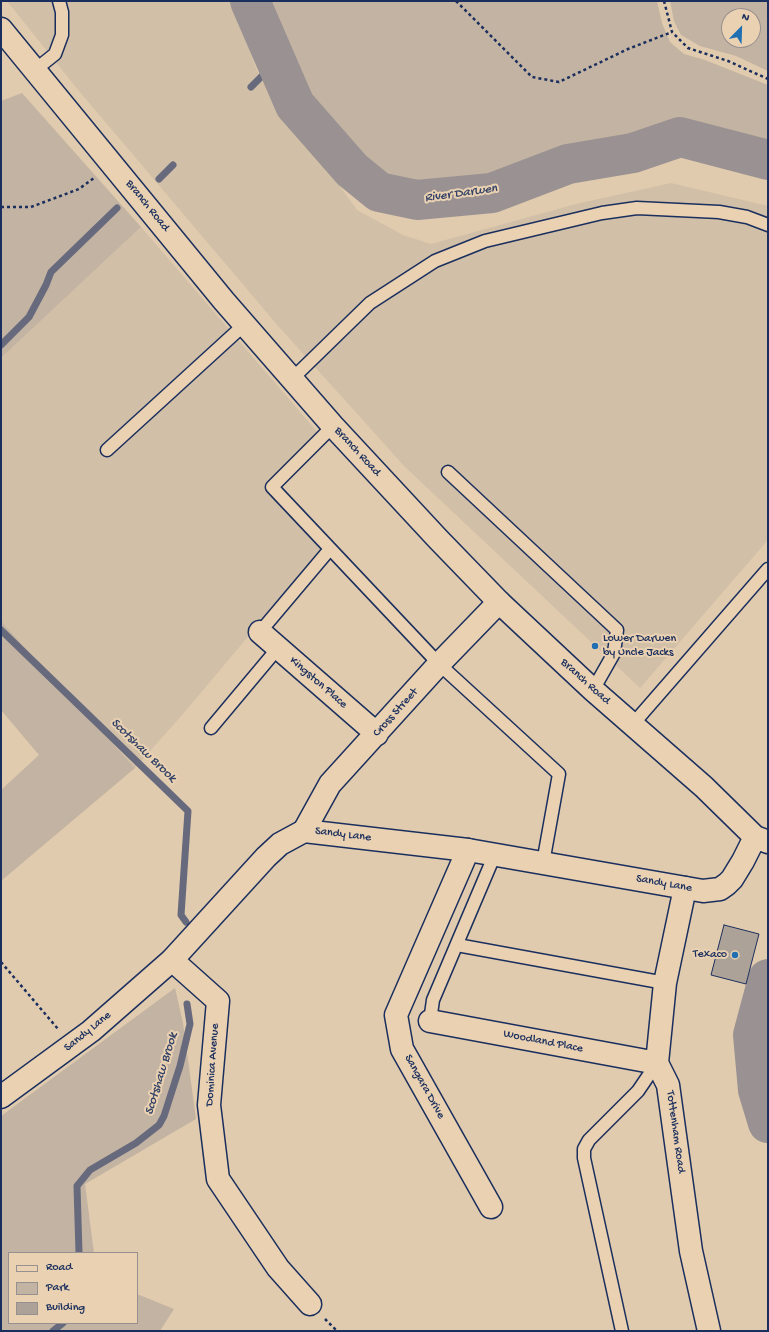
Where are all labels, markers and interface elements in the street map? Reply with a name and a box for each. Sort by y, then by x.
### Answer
north arrow [721,8,761,48]
text: N [740,11,751,25]
street label: Branch Road [122,177,172,235]
water label: River Darwen [424,181,498,207]
street label: Branch Road [330,424,384,480]
place label: Lower Darwen by Uncle Jacks [603,632,676,660]
marker: Lower Darwen by Uncle Jacks [590,641,600,651]
street label: Kingston Place [286,654,350,712]
street label: Branch Road [557,656,613,708]
street label: Cross Street [370,686,422,740]
water label: Scotshaw Brook [107,716,179,786]
street label: Sandy Lane [314,824,372,846]
street label: Sandy Lane [635,872,693,896]
place label: Texaco [693,948,727,962]
marker: Texaco [730,950,740,960]
street label: Sandy Lane [61,1009,115,1055]
street label: Dominica Avenue [203,1023,223,1107]
street label: Woodland Place [502,1027,584,1057]
water label: Scotshaw Brook [142,1031,182,1117]
street label: Sangara Drive [400,1052,448,1122]
street label: Tottenham Road [662,1090,688,1174]
legend [8,1252,138,1324]
text: Road [46,1261,72,1275]
text: Park [46,1281,69,1295]
text: Building [46,1301,85,1315]

